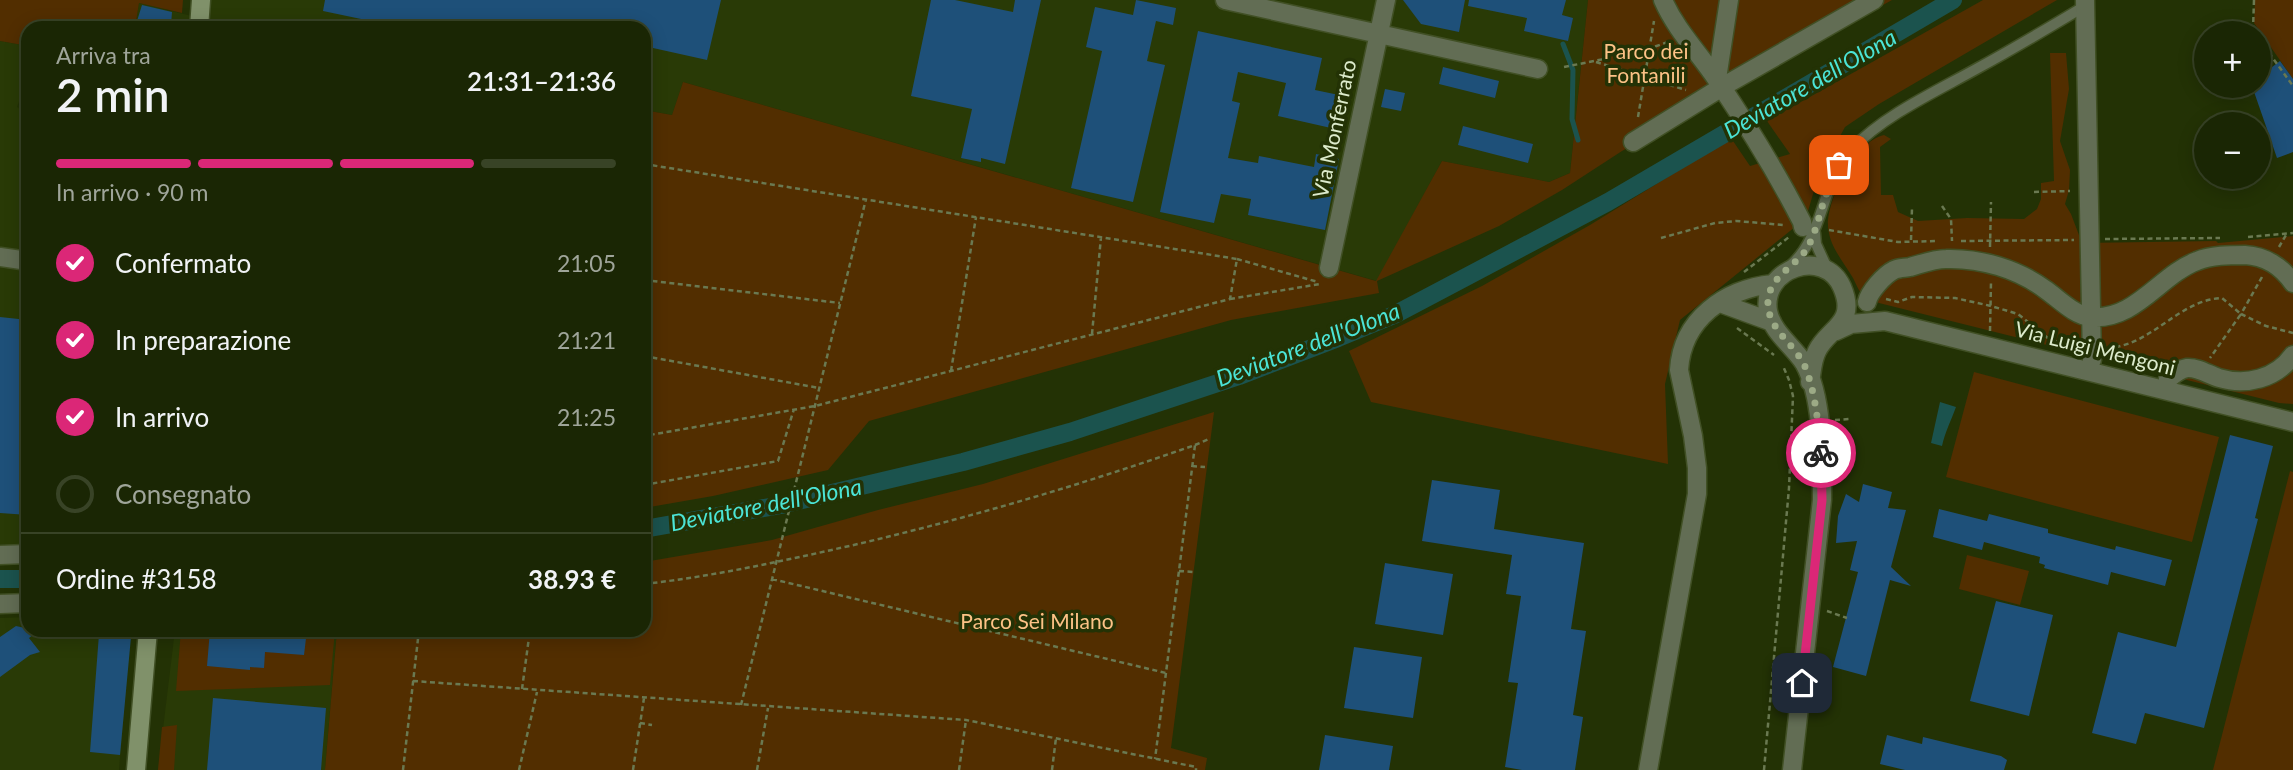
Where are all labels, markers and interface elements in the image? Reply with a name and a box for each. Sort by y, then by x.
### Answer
map controls [2194,21,2271,189]
button: + [2194,21,2271,98]
water label: Deviatore dell'Olona [1718,22,1901,144]
park label: Parco dei Fontanili [1604,38,1688,87]
text: Arriva tra [56,41,151,69]
street label: Via Monferrato [1307,57,1360,200]
text: 21:31–21:36 [467,65,616,97]
text: 2 min [56,67,170,122]
button: − [2194,112,2271,189]
pin [1809,135,1869,195]
icon: bag [1820,146,1858,184]
text: In arrivo · 90 m [56,178,209,206]
icon: check [56,244,94,282]
text: Confermato [115,247,251,279]
text: 21:05 [557,249,616,277]
water label: Deviatore dell'Olona [1212,296,1404,392]
street label: Via Luigi Mengoni [2012,315,2178,380]
icon: check [56,321,94,359]
text: In preparazione [115,324,291,356]
text: 21:21 [557,326,616,354]
icon: check [56,398,94,436]
text: In arrivo [115,401,209,433]
text: 21:25 [557,403,616,431]
courier [1786,418,1856,488]
icon: bike [1802,434,1840,472]
water label: Deviatore dell'Olona [668,472,864,536]
text: Consegnato [115,478,251,510]
text: Ordine #3158 [56,563,217,595]
text: 38.93 € [528,563,616,595]
park label: Parco Sei Milano [960,608,1114,633]
pin [1772,653,1832,713]
icon: home [1783,664,1821,702]

